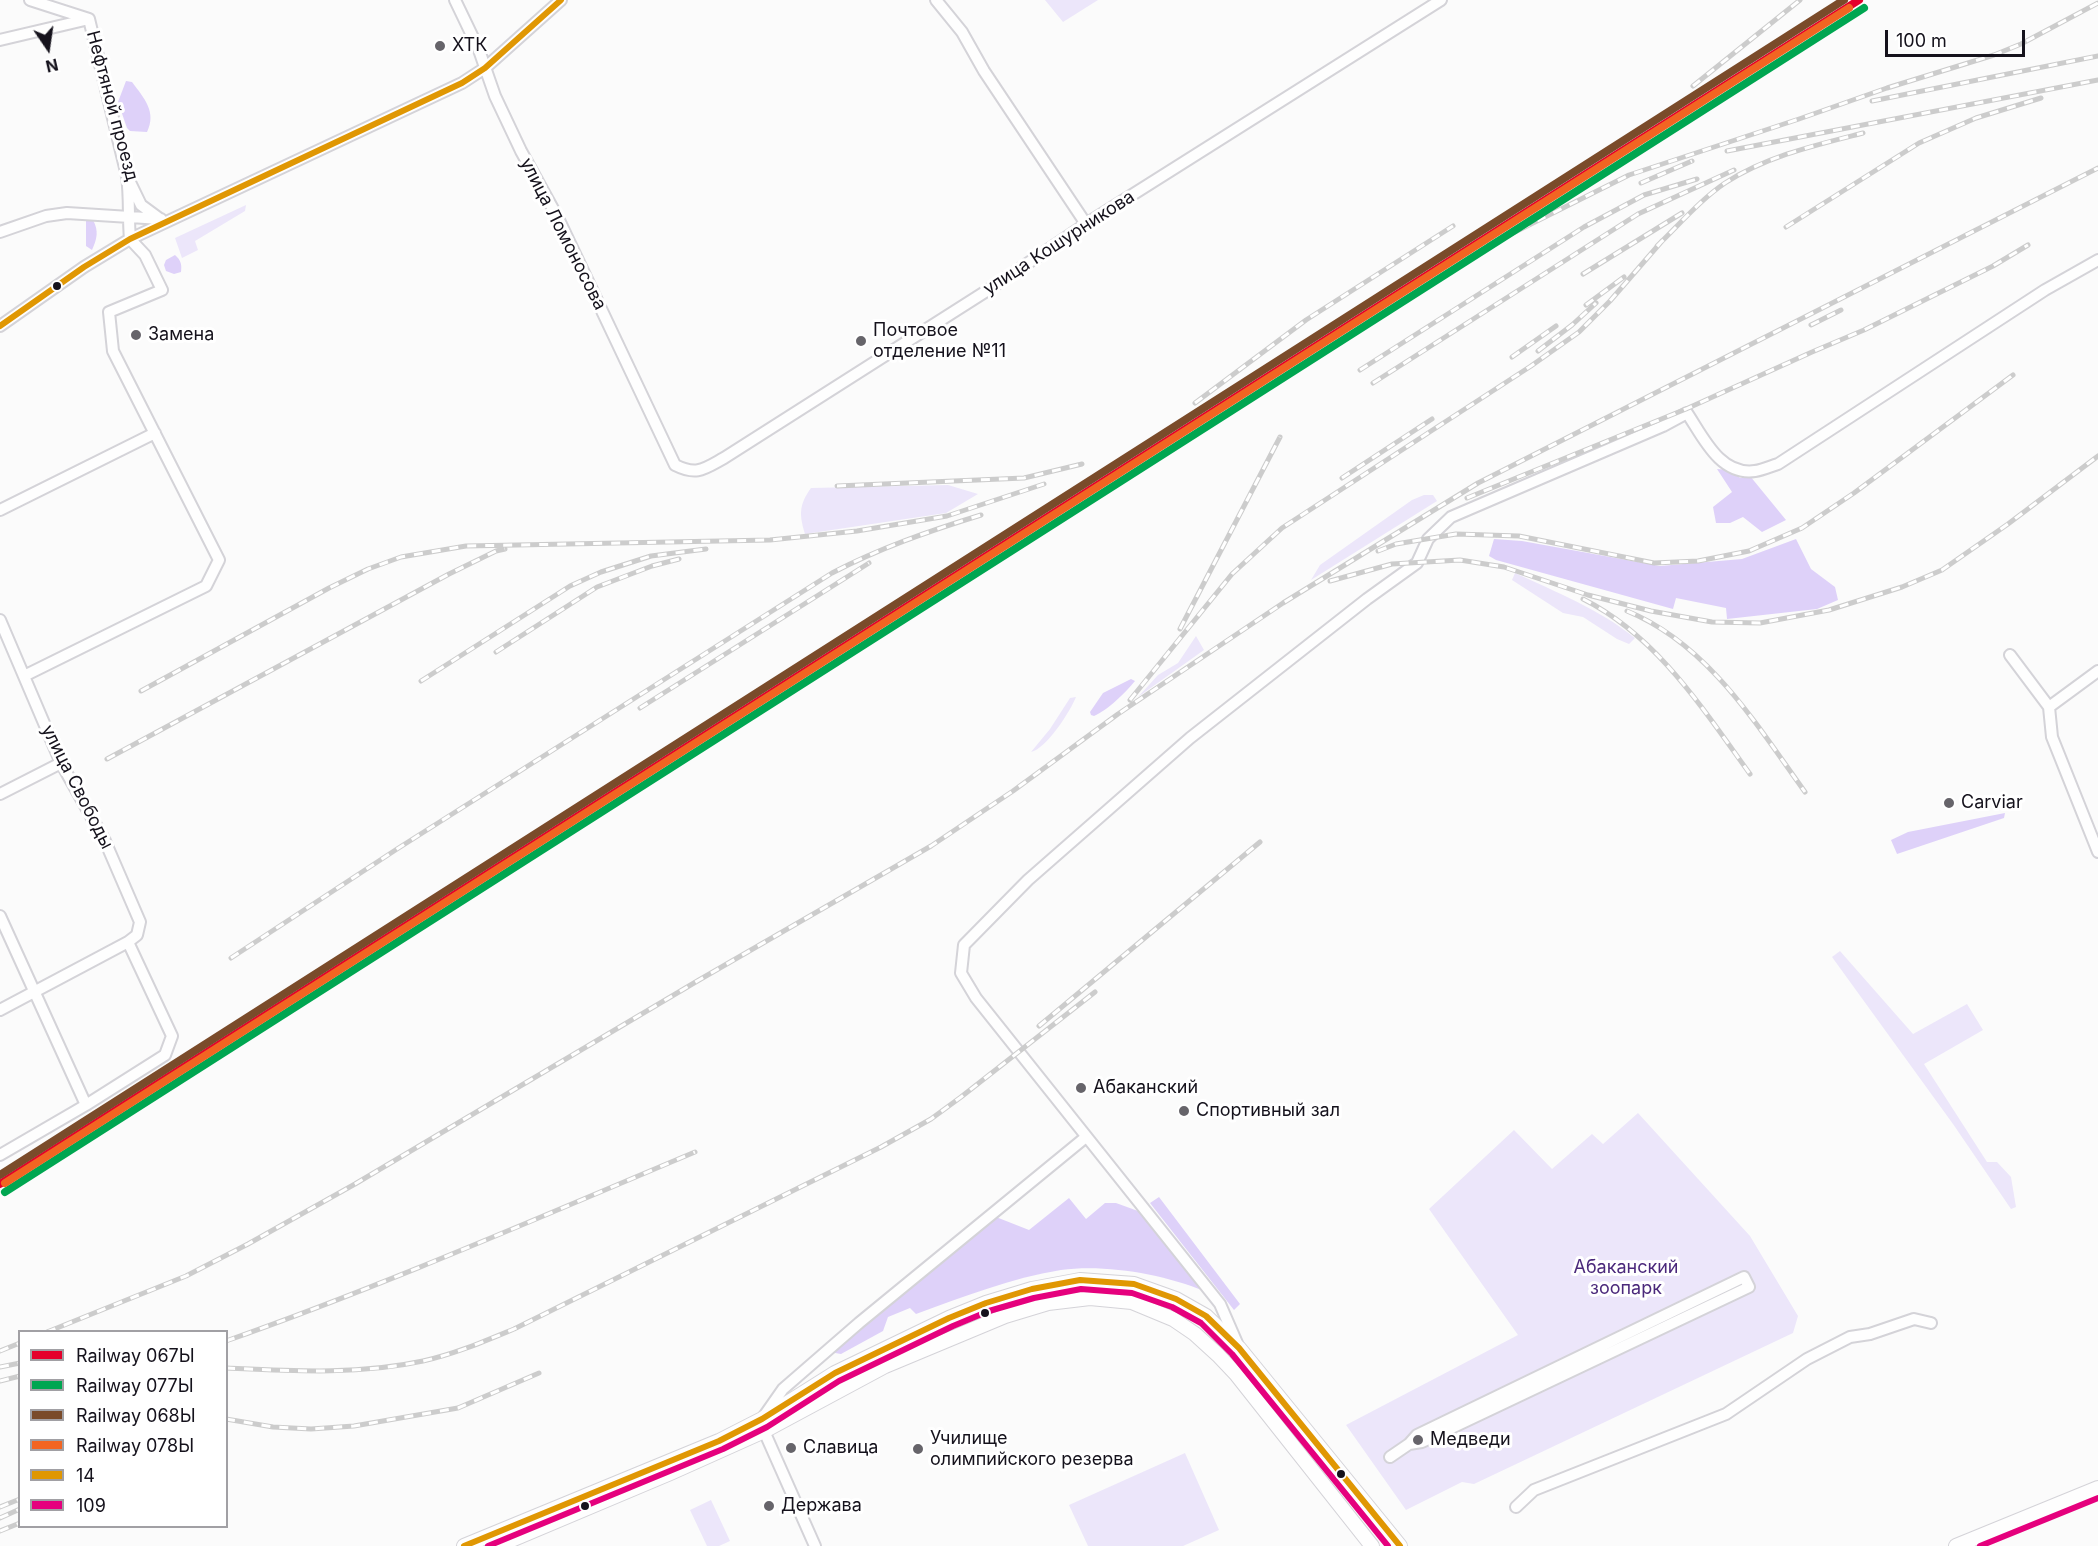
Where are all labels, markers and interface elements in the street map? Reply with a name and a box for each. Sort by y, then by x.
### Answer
north arrow [18,18,78,78]
scale bar [1888,18,2028,56]
street label: Нефтяной проезд [82,28,142,184]
text: 100 m [1896,30,1947,51]
place label: ХТК [452,35,487,57]
marker: ХТК [433,39,447,53]
text: N [44,54,60,77]
street label: улица Ломоносова [515,154,611,314]
street label: улица Кошурникова [979,186,1139,300]
unlabelled marker [51,280,63,292]
place label: Почтовое отделение №11 [873,320,1006,362]
place label: Замена [148,324,214,346]
marker: Замена [129,328,143,342]
marker: Почтовое отделение №11 [854,334,868,348]
street label: улица Свободы [36,721,118,853]
place label: Carviar [1961,792,2023,814]
marker: Carviar [1942,796,1956,810]
place label: Абаканский [1093,1077,1198,1099]
marker: Абаканский [1074,1081,1088,1095]
place label: Спортивный зал [1196,1100,1340,1122]
marker: Спортивный зал [1177,1104,1191,1118]
park label: Абаканский зоопарк [1573,1257,1679,1300]
unlabelled marker [979,1307,991,1319]
legend [18,1330,228,1528]
text: Railway 067Ы [76,1345,195,1366]
text: Railway 077Ы [76,1375,194,1396]
text: Railway 068Ы [76,1405,196,1426]
place label: Училище олимпийского резерва [930,1428,1134,1470]
place label: Медведи [1430,1429,1511,1451]
marker: Медведи [1411,1433,1425,1447]
text: Railway 078Ы [76,1435,194,1456]
place label: Славица [803,1437,878,1459]
marker: Славица [784,1441,798,1455]
marker: Училище олимпийского резерва [911,1442,925,1456]
text: 14 [76,1465,95,1486]
unlabelled marker [1335,1468,1347,1480]
text: 109 [76,1495,106,1516]
place label: Держава [781,1495,862,1517]
marker: Держава [762,1499,776,1513]
unlabelled marker [579,1500,591,1512]

